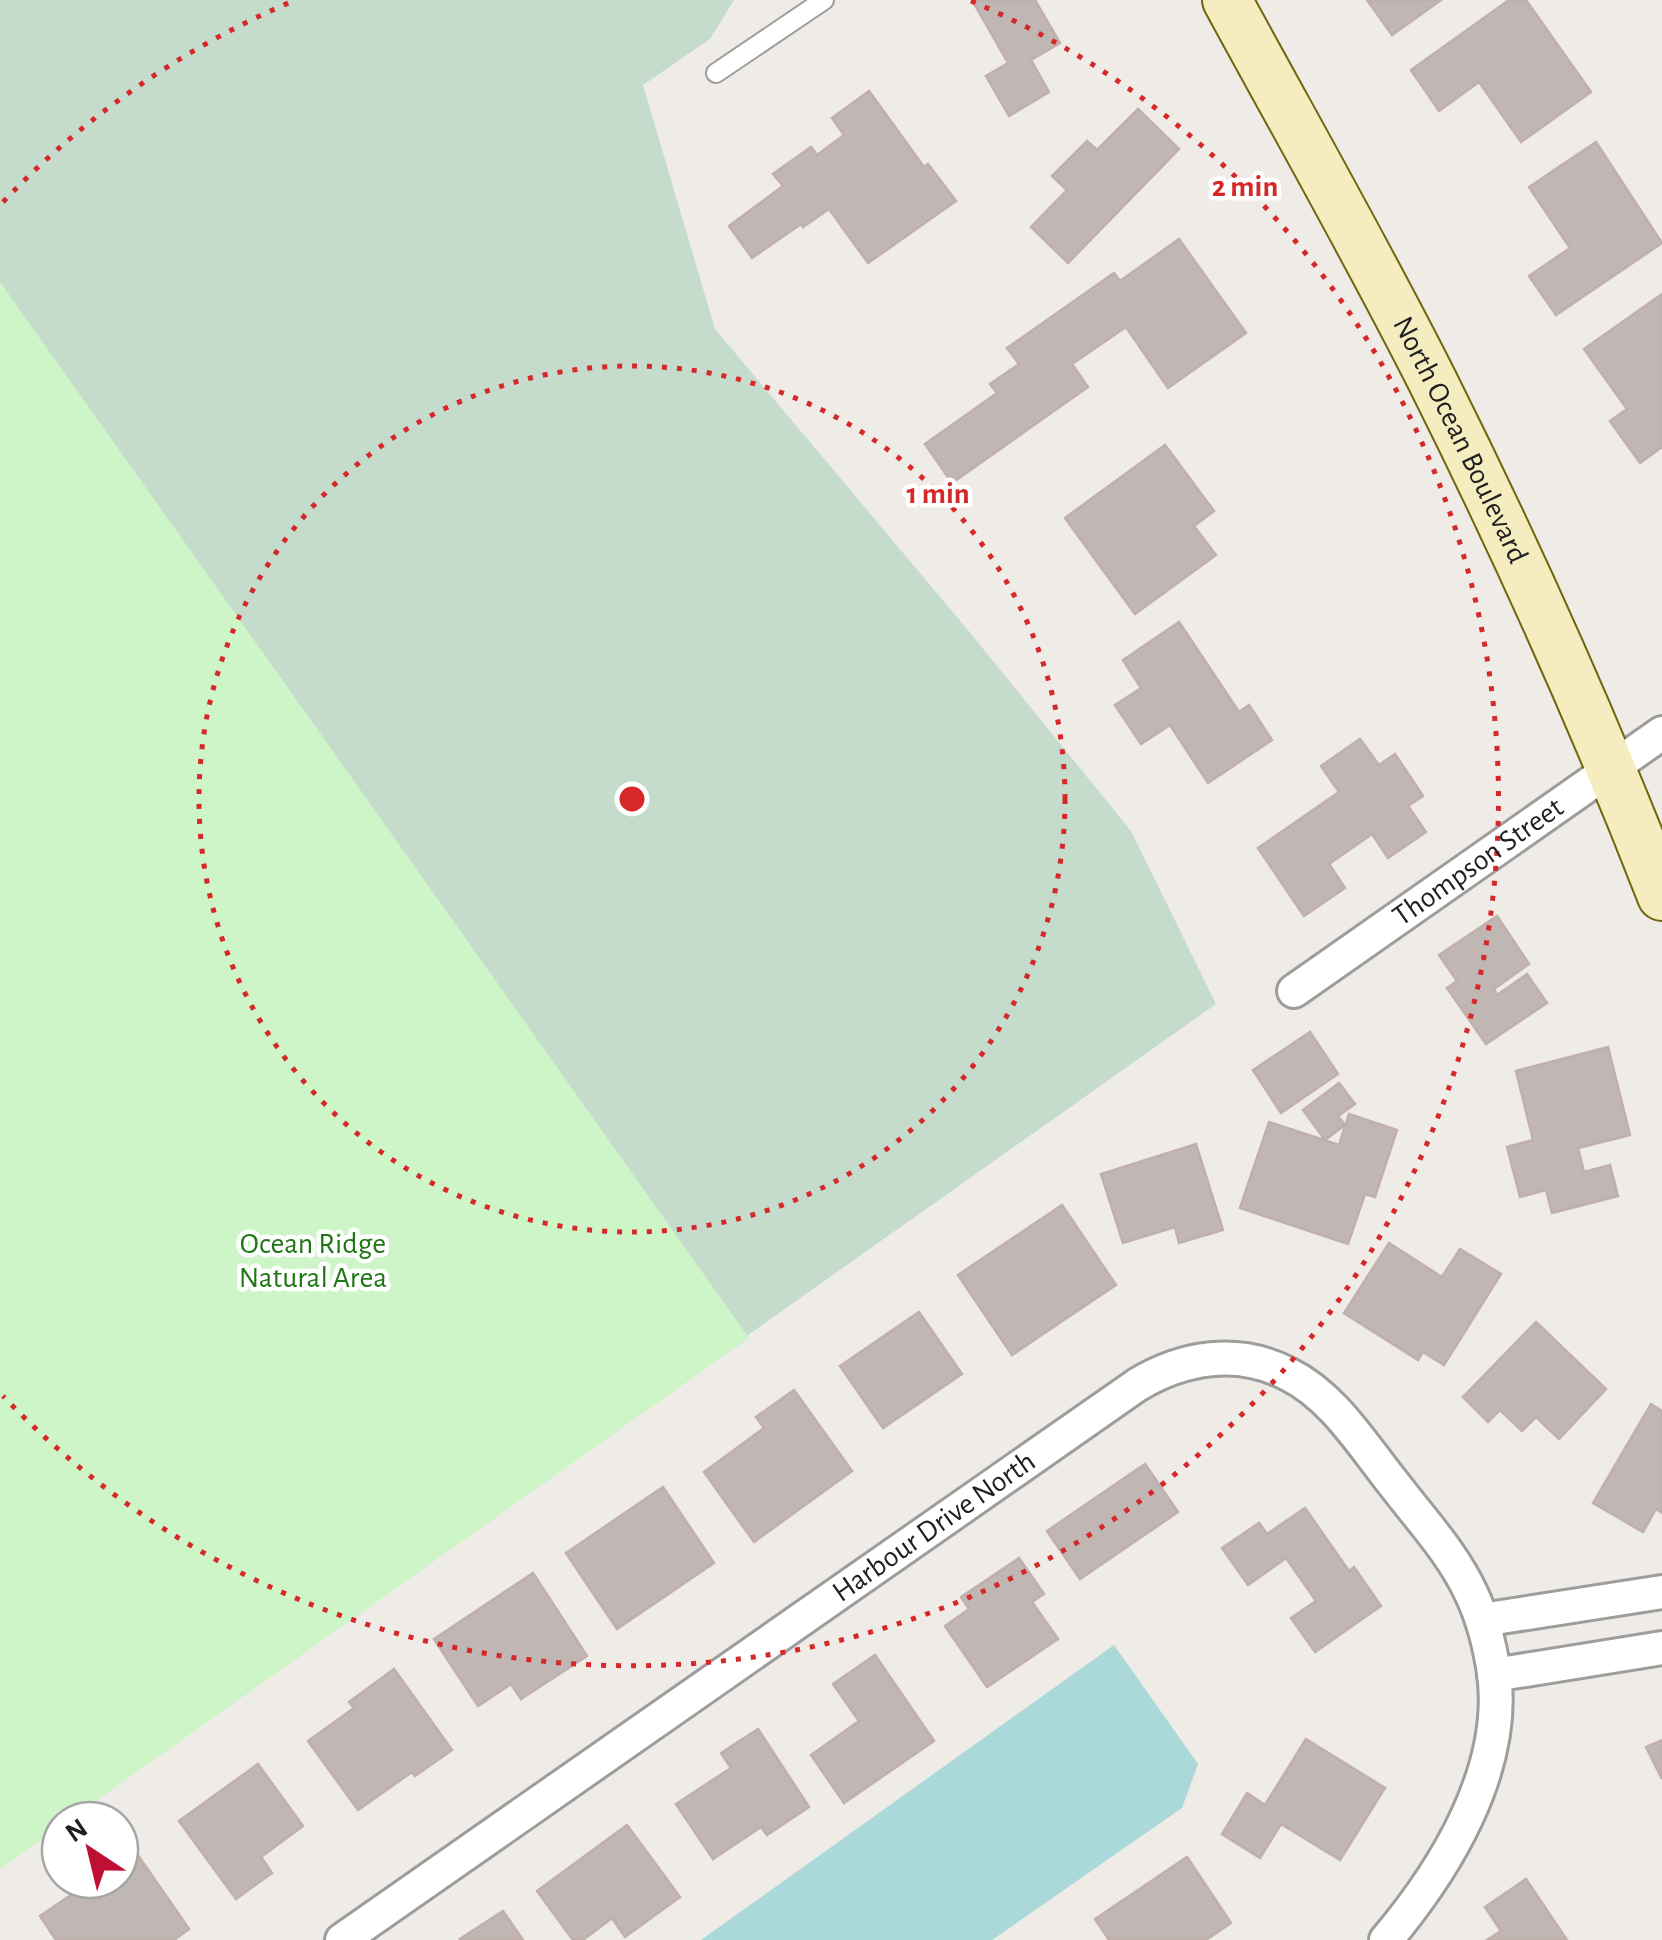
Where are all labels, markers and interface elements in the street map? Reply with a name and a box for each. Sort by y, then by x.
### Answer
text: 2 min [1212,172,1278,202]
street label: North Ocean Boulevard [1387,312,1533,568]
text: 1 min [906,479,970,509]
centre of rings [614,781,650,817]
street label: Thompson Street [1388,792,1569,932]
park label: Ocean Ridge Natural Area [239,1229,387,1293]
street label: Harbour Drive North [827,1446,1041,1608]
north arrow [40,1800,140,1900]
text: N [61,1814,93,1848]

